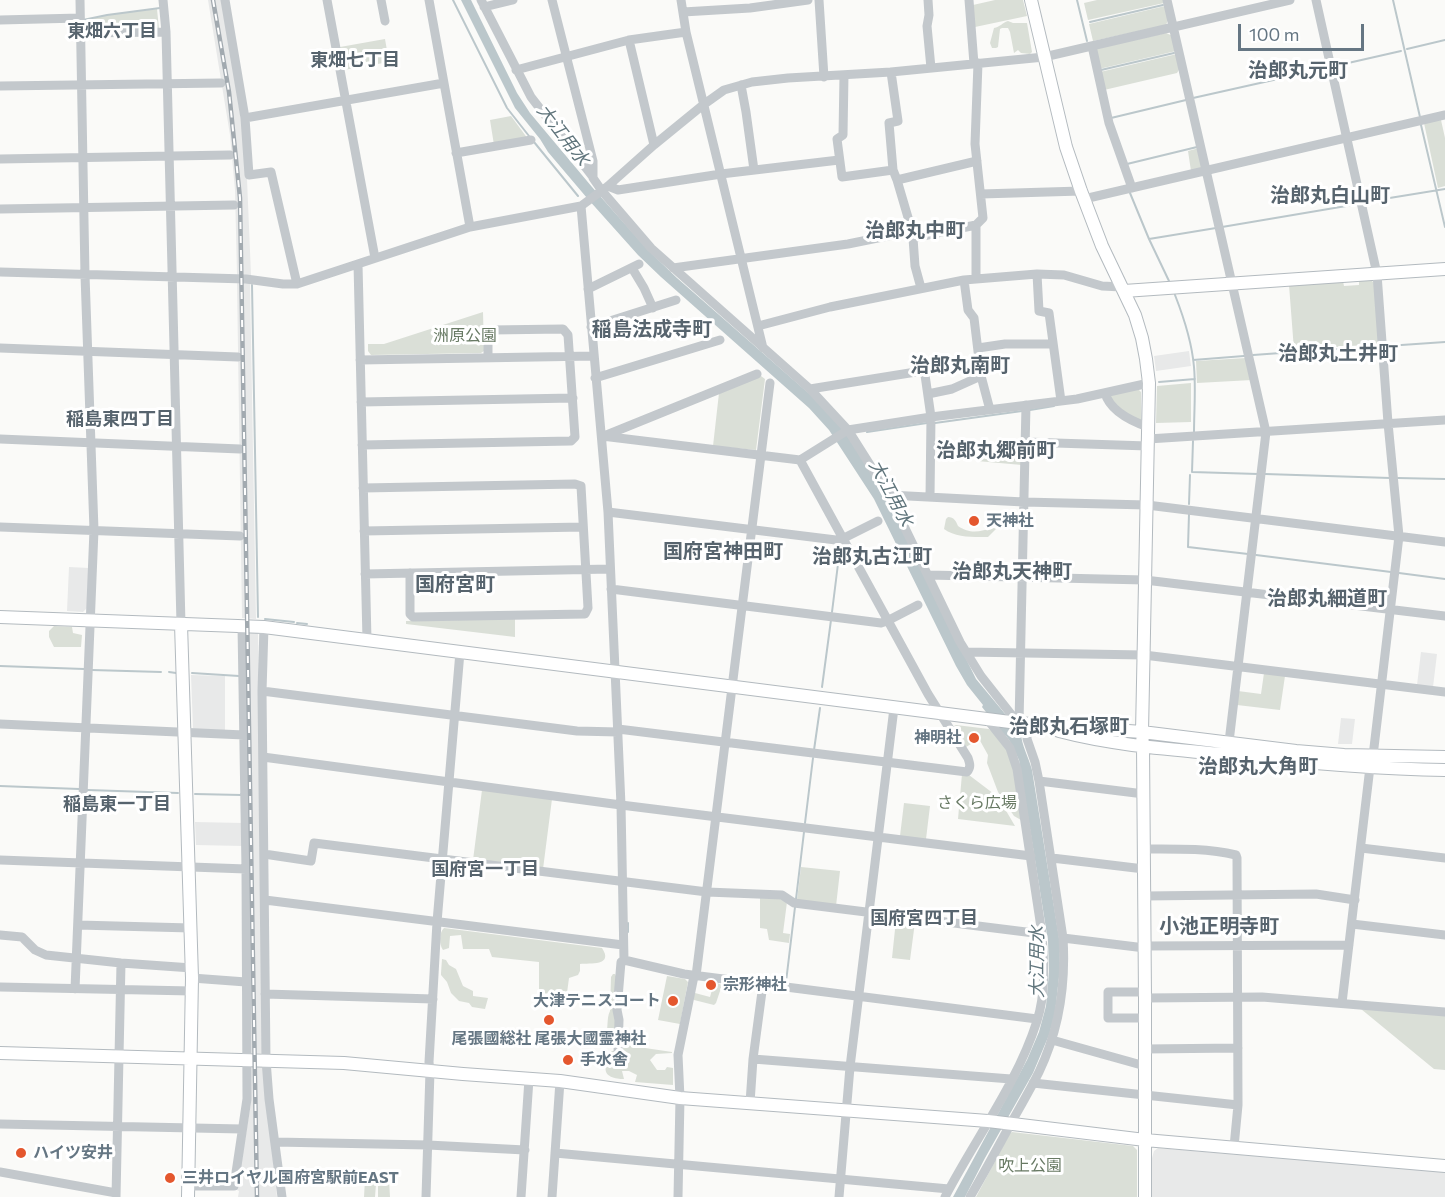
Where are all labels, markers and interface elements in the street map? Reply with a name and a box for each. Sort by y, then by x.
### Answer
scale bar [1241,12,1367,50]
district label: 東畑六丁目 [67,20,157,42]
text: 100 m [1249,23,1299,45]
district label: 東畑七丁目 [310,49,400,71]
district label: 治郎丸元町 [1248,58,1348,82]
water label: 大江用水 [532,100,594,170]
district label: 治郎丸白山町 [1270,183,1390,207]
district label: 治郎丸中町 [865,218,965,242]
district label: 稲島法成寺町 [592,317,712,341]
park label: 洲原公園 [433,326,497,346]
district label: 治郎丸土井町 [1278,341,1398,365]
district label: 治郎丸南町 [910,353,1010,377]
district label: 稲島東四丁目 [66,408,174,430]
district label: 治郎丸郷前町 [936,438,1056,462]
water label: 大江用水 [865,456,917,530]
place label: 天神社 [986,511,1034,531]
marker: 天神社 [967,514,981,528]
district label: 国府宮神田町 [663,539,783,563]
district label: 治郎丸古江町 [812,544,932,568]
district label: 治郎丸天神町 [952,559,1072,583]
district label: 国府宮町 [415,572,495,596]
district label: 治郎丸細道町 [1267,586,1387,610]
district label: 治郎丸石塚町 [1009,714,1129,738]
place label: 神明社 [914,728,962,748]
marker: 神明社 [967,731,981,745]
district label: 治郎丸大角町 [1198,754,1318,778]
district label: 稲島東一丁目 [63,793,171,815]
park label: さくら広場 [937,793,1017,813]
district label: 国府宮一丁目 [431,858,539,880]
district label: 国府宮四丁目 [870,907,978,929]
district label: 小池正明寺町 [1159,914,1279,938]
water label: 大江用水 [1026,926,1048,998]
place label: 宗形神社 [723,975,787,995]
marker: 宗形神社 [704,978,718,992]
place label: 大津テニスコート [533,991,661,1011]
marker: 大津テニスコート [666,994,680,1008]
marker: 尾張國総社 尾張大國霊神社 [542,1013,556,1027]
place label: 尾張國総社 尾張大國霊神社 [451,1029,647,1049]
place label: 手水舎 [580,1050,628,1070]
marker: 手水舎 [561,1053,575,1067]
place label: ハイツ安井 [33,1143,113,1163]
marker: ハイツ安井 [14,1146,28,1160]
park label: 吹上公園 [998,1156,1062,1176]
place label: 三井ロイヤル国府宮駅前EAST [182,1168,399,1188]
marker: 三井ロイヤル国府宮駅前EAST [163,1171,177,1185]

